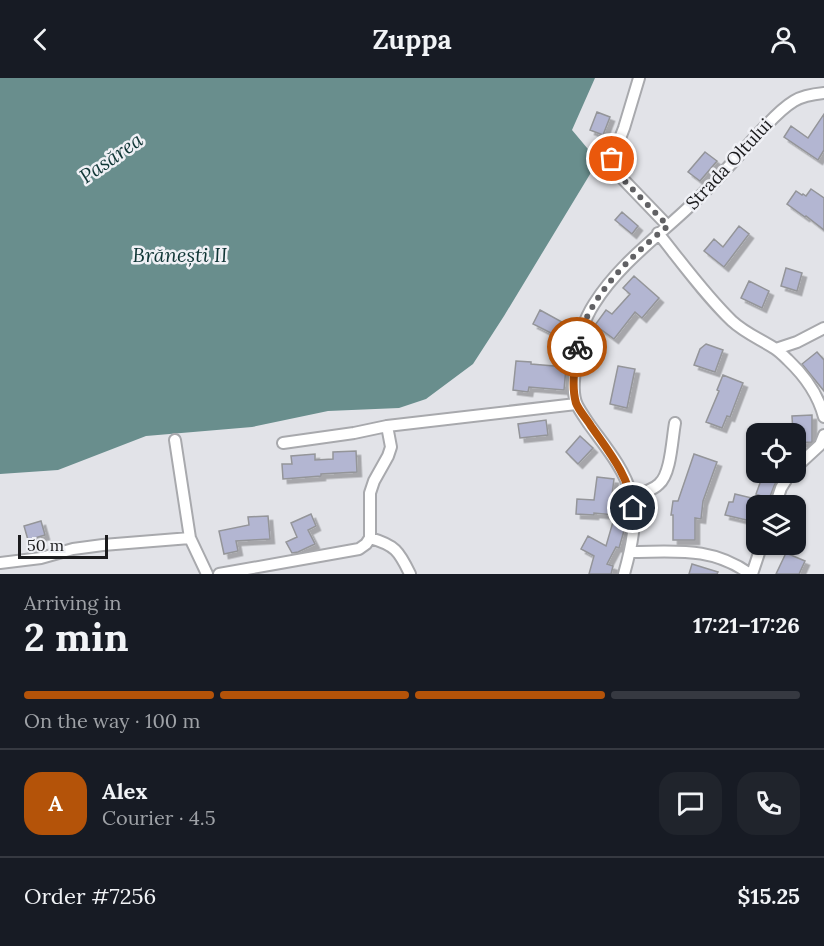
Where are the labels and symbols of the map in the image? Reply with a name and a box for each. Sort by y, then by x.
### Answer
street label: Strada Oltului [681,113,777,214]
water label: Pasărea [74,127,147,188]
pin [586,133,637,184]
water label: Brănești II [133,242,227,267]
courier [547,317,607,377]
pin [607,482,658,533]
scale bar [18,532,108,559]

